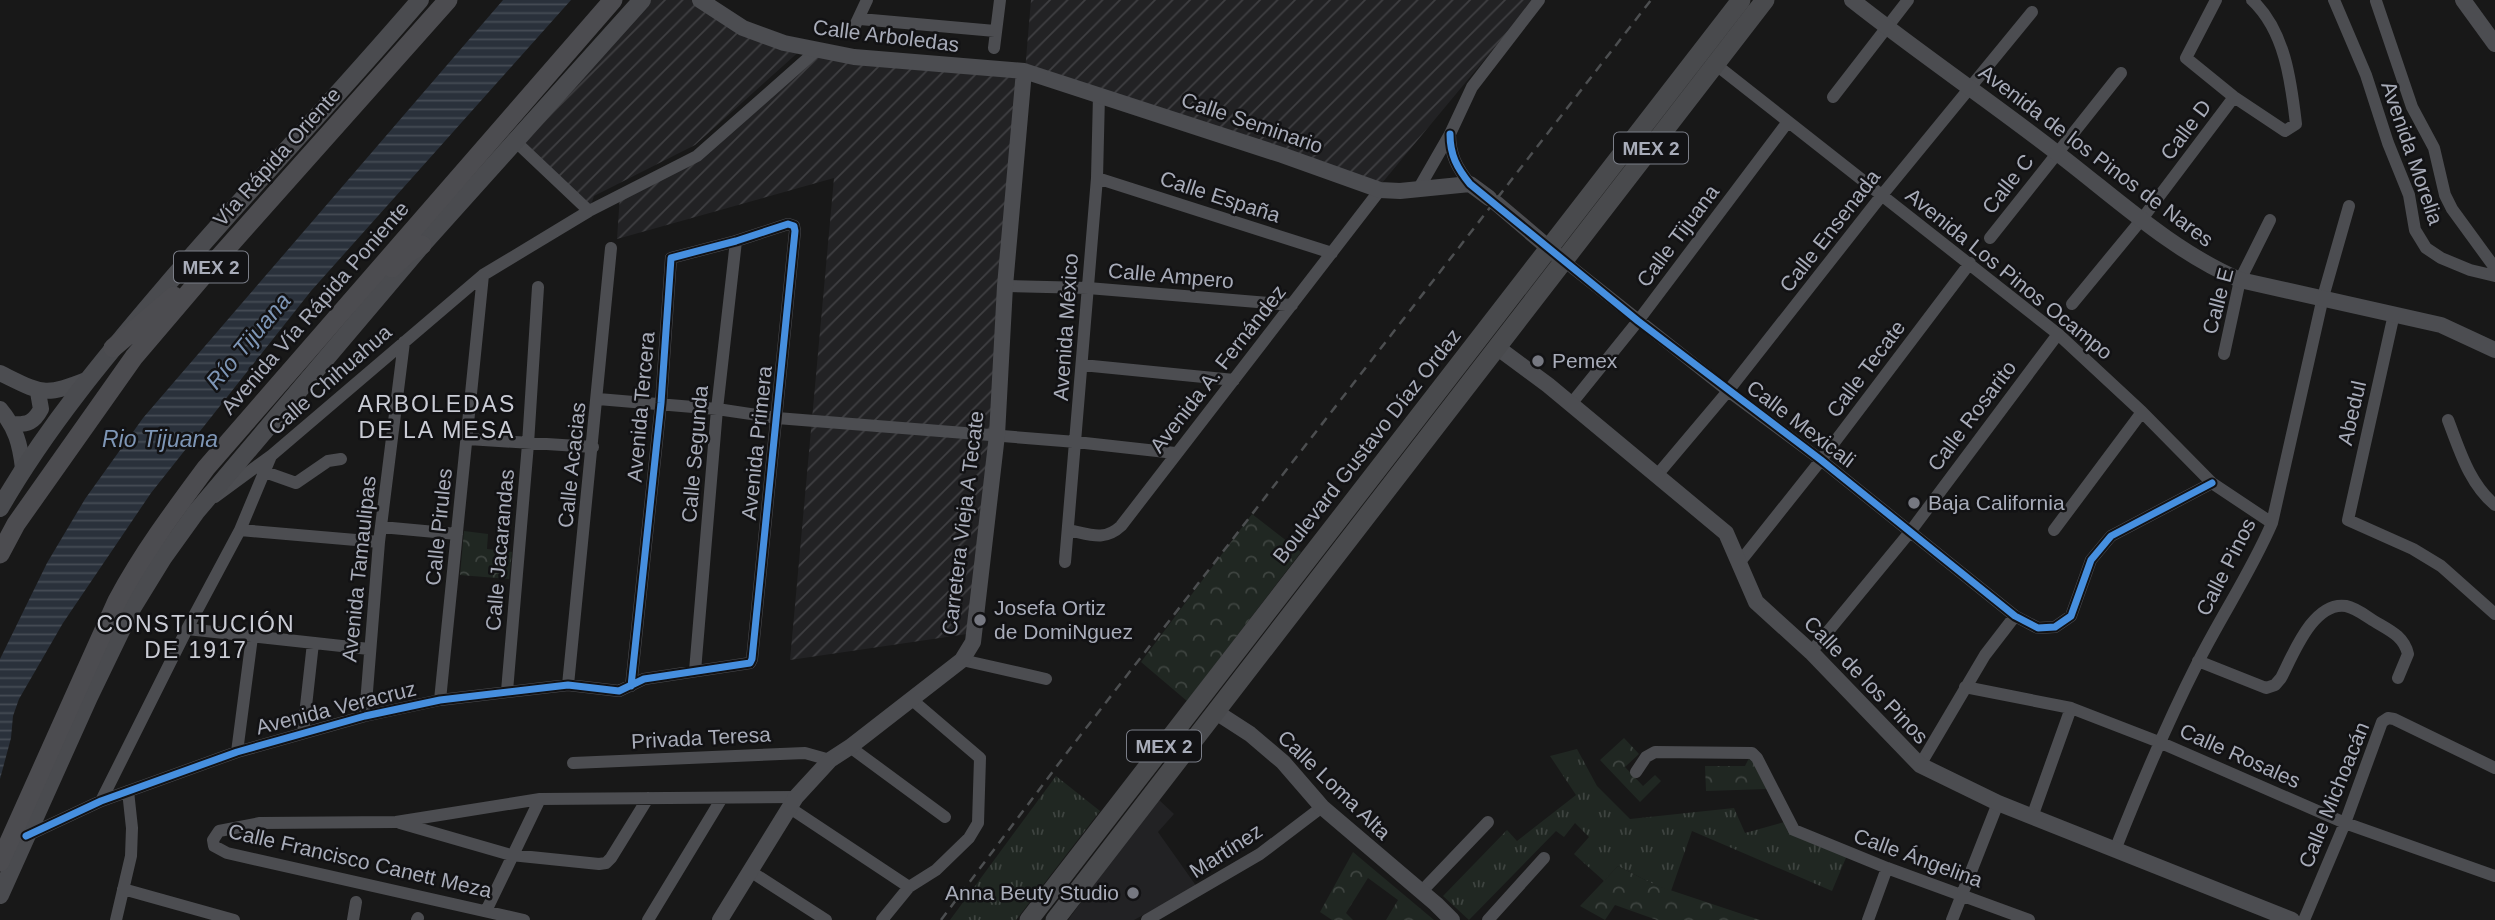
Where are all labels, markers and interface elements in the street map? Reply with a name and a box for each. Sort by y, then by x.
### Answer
street label: Calle Arboledas [812,15,960,56]
street label: Avenida de los Pinos de Nares [1975,60,2218,251]
street label: Avenida Morelia [2377,78,2448,228]
street label: Vía Rápida Oriente [208,83,345,231]
street label: Calle Seminario [1178,88,1326,158]
street label: Calle D [2156,95,2216,164]
road number: MEX 2 [1614,132,1688,164]
street label: Calle C [1977,149,2038,218]
street label: Calle Ensenada [1775,165,1885,296]
street label: Calle España [1157,166,1283,227]
street label: Calle Tijuana [1632,180,1724,291]
street label: Avenida Los Pinos Ocampo [1902,183,2117,364]
street label: Avenida Vía Rápida Poniente [216,197,413,419]
road number: MEX 2 [174,252,248,282]
street label: Avenida México [1049,252,1082,402]
street label: Calle Ampero [1107,259,1235,292]
street label: Calle E [2198,265,2237,337]
street label: Avenida A. Fernández [1145,280,1290,457]
water label: Río Tijuana [200,288,296,394]
street label: Calle Tecate [1822,316,1909,422]
street label: Calle Chihuahua [264,320,396,439]
street label: Boulevard Gustavo Díaz Ordaz [1268,324,1465,567]
street label: Avenida Tercera [622,330,659,483]
place label: Pemex [1552,349,1618,372]
marker: Pemex [1530,353,1546,369]
street label: Calle Rosarito [1923,356,2020,475]
street label: Avenida Primera [737,364,776,521]
street label: Calle Mexicali [1743,375,1860,472]
street label: Abedul [2333,378,2370,447]
street label: Calle Segunda [677,384,712,524]
district label: ARBOLEDAS DE LA MESA [358,391,516,443]
street label: Calle Acacias [553,401,590,529]
street label: Carretera Vieja A Tecate [937,410,988,636]
water label: Rio Tijuana [102,426,218,452]
street label: Calle Pirules [421,467,456,587]
street label: Calle Jacarandas [481,468,518,632]
street label: Avenida Tamaulipas [337,475,380,663]
place label: Baja California [1928,491,2065,514]
marker: Baja California [1906,495,1922,511]
street label: Calle Pinos [2191,514,2260,619]
place label: Josefa Ortiz de DomiNguez [994,596,1133,643]
district label: CONSTITUCIÓN DE 1917 [96,611,296,663]
street label: Calle de los Pinos [1800,611,1933,748]
marker: Josefa Ortiz de DomiNguez [972,612,988,628]
street label: Avenida Veracruz [253,676,418,739]
street label: Calle Rosales [2176,719,2304,792]
street label: Calle Michoacán [2294,719,2373,871]
street label: Privada Teresa [631,722,772,753]
street label: Calle Loma Alta [1273,725,1395,844]
road number: MEX 2 [1127,730,1201,762]
street label: Calle Francisco Canett Meza [226,819,494,902]
street label: Martínez [1185,819,1266,882]
street label: Calle Ángelina [1851,824,1986,892]
place label: Anna Beuty Studio [945,881,1119,904]
marker: Anna Beuty Studio [1125,885,1141,901]

